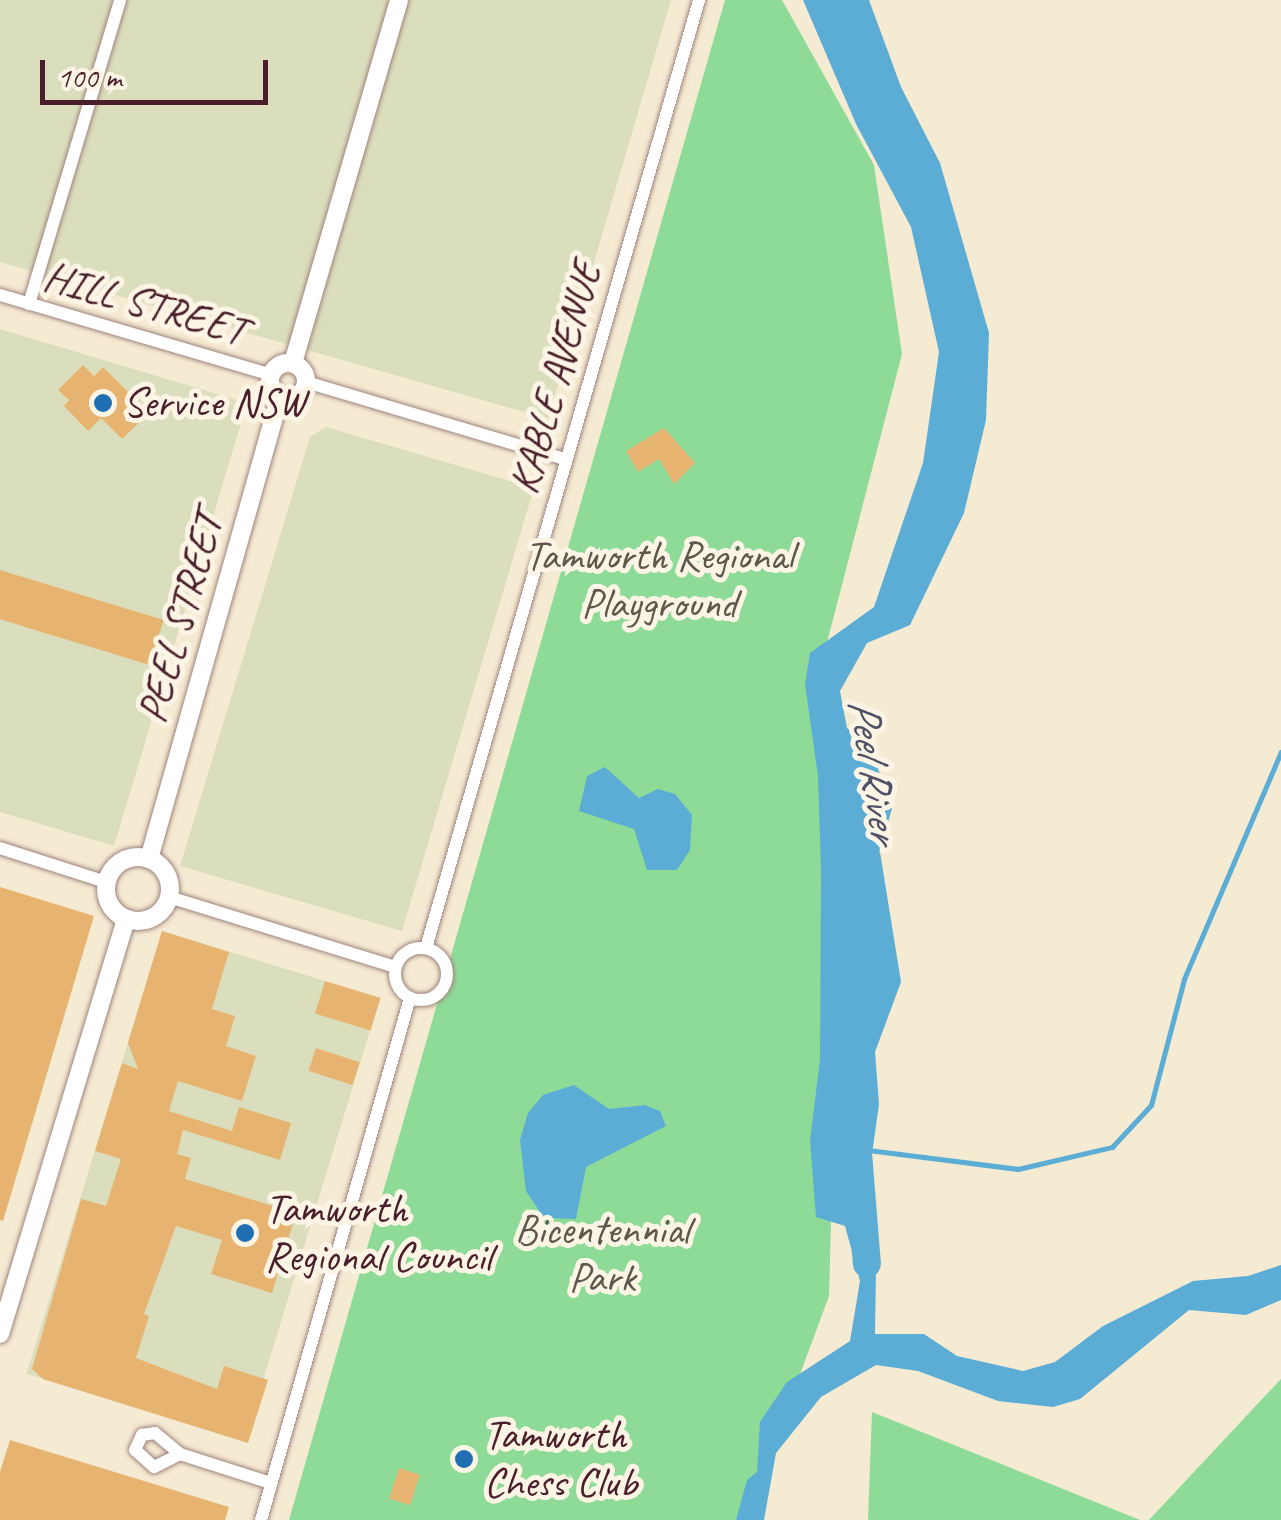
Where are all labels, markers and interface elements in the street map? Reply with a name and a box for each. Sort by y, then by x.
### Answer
scale bar [45,40,272,102]
text: 100 m [57,58,122,96]
street label: HILL STREET [38,251,252,357]
street label: KABLE AVENUE [499,256,613,500]
place label: Service NSW [123,378,306,428]
marker: Service NSW [92,392,114,414]
street label: PEEL STREET [127,508,235,728]
park label: Tamworth Regional Playground [524,531,794,630]
water label: Peel River [836,693,912,847]
place label: Tamworth Regional Council [265,1184,492,1282]
park label: Bicentennial Park [515,1205,689,1304]
marker: Tamworth Regional Council [234,1222,256,1244]
place label: Tamworth Chess Club [484,1410,637,1508]
marker: Tamworth Chess Club [453,1448,475,1470]

